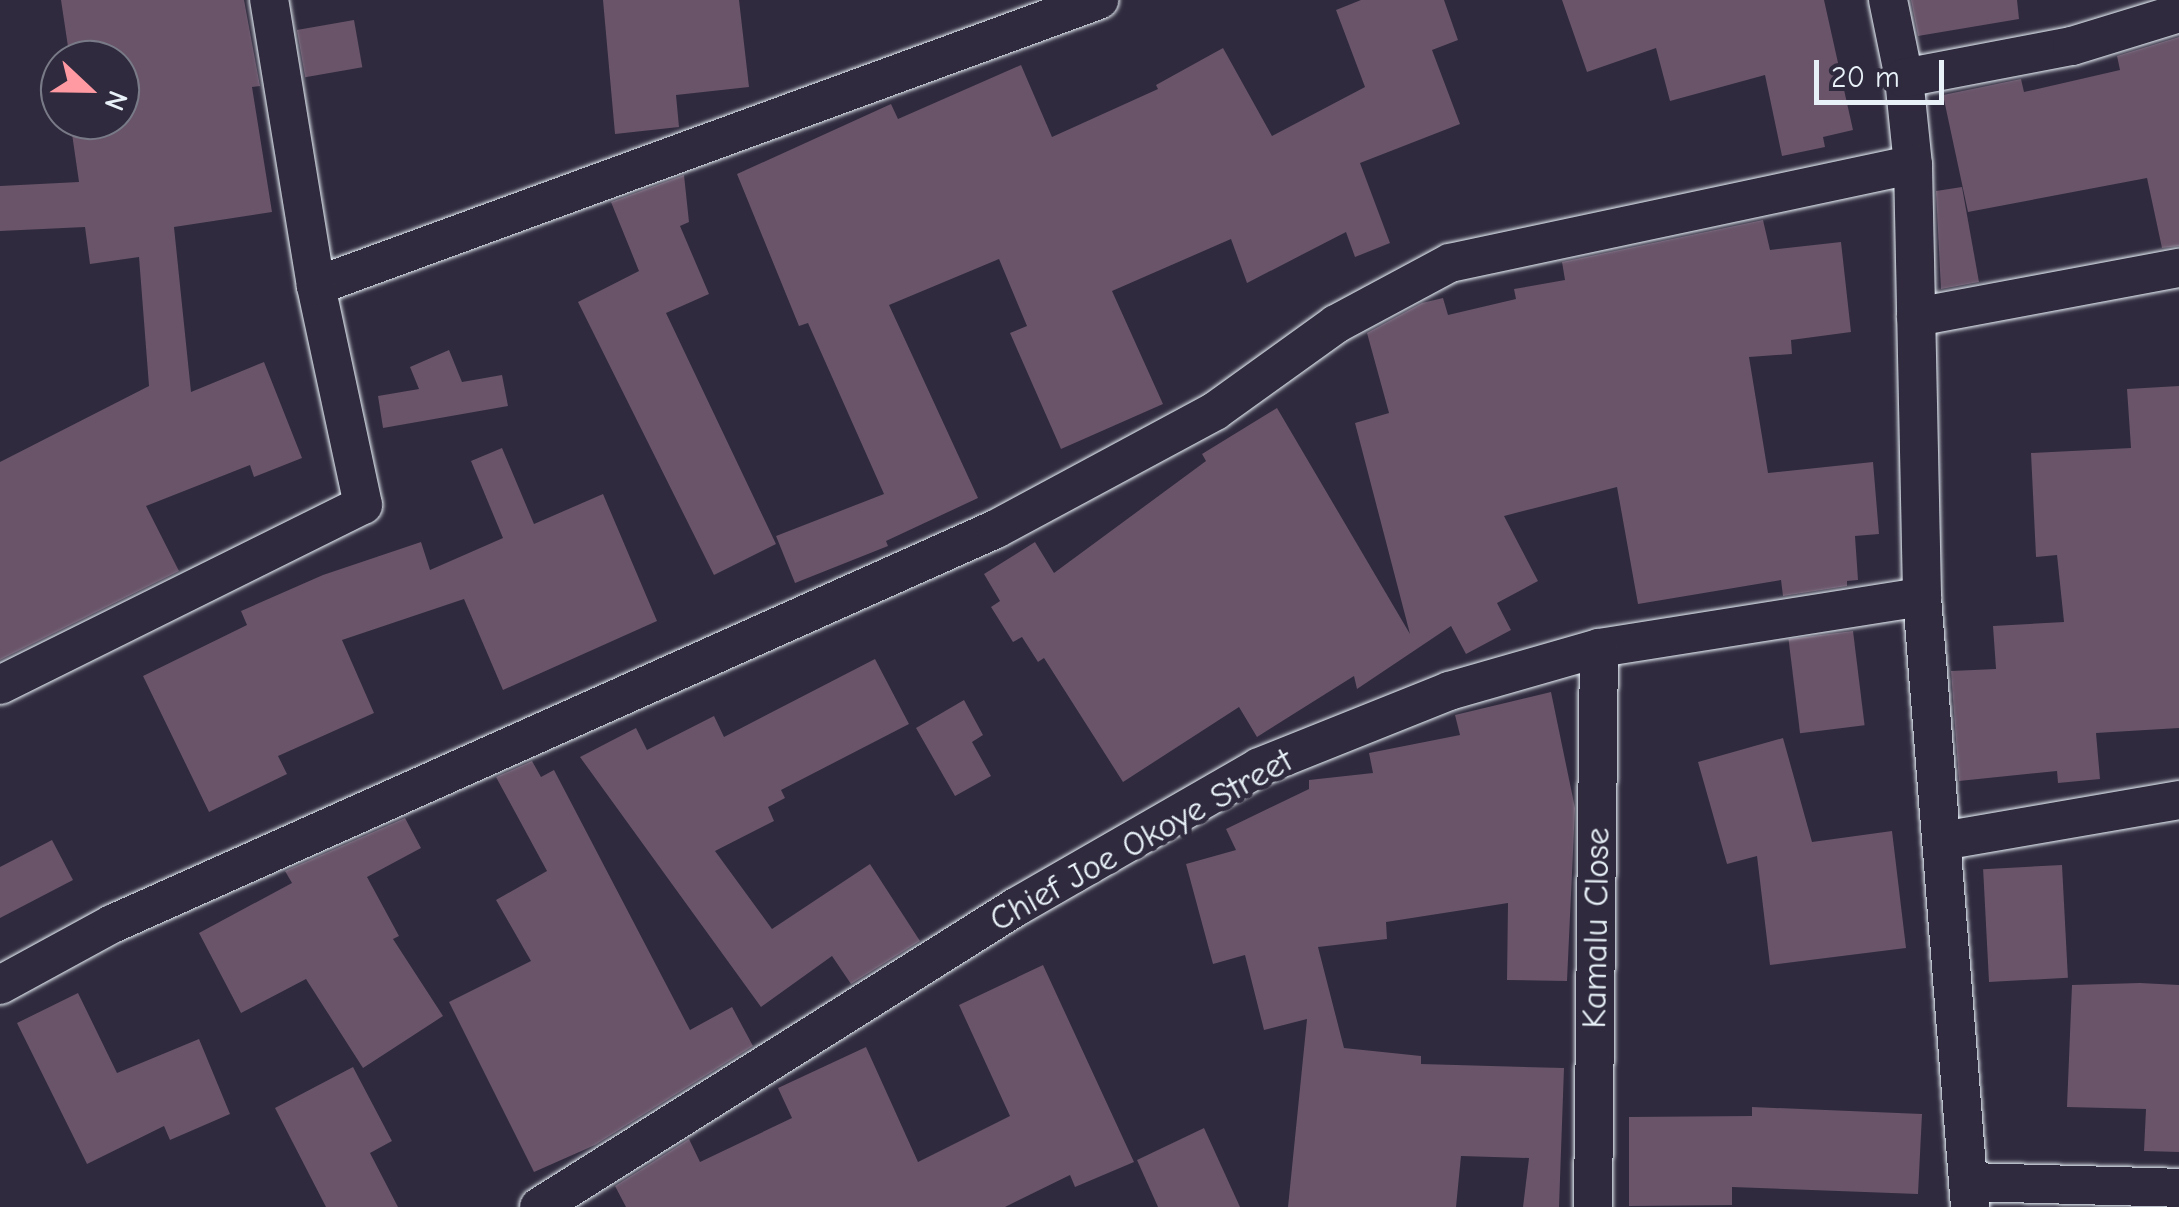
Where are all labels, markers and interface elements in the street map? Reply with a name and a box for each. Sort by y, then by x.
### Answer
north arrow [40,40,140,140]
scale bar [1819,40,1949,102]
text: 20 m [1831,60,1900,95]
text: N [98,86,134,115]
street label: Chief Joe Okoye Street [982,739,1300,941]
street label: Kamalu Close [1573,827,1619,1029]

